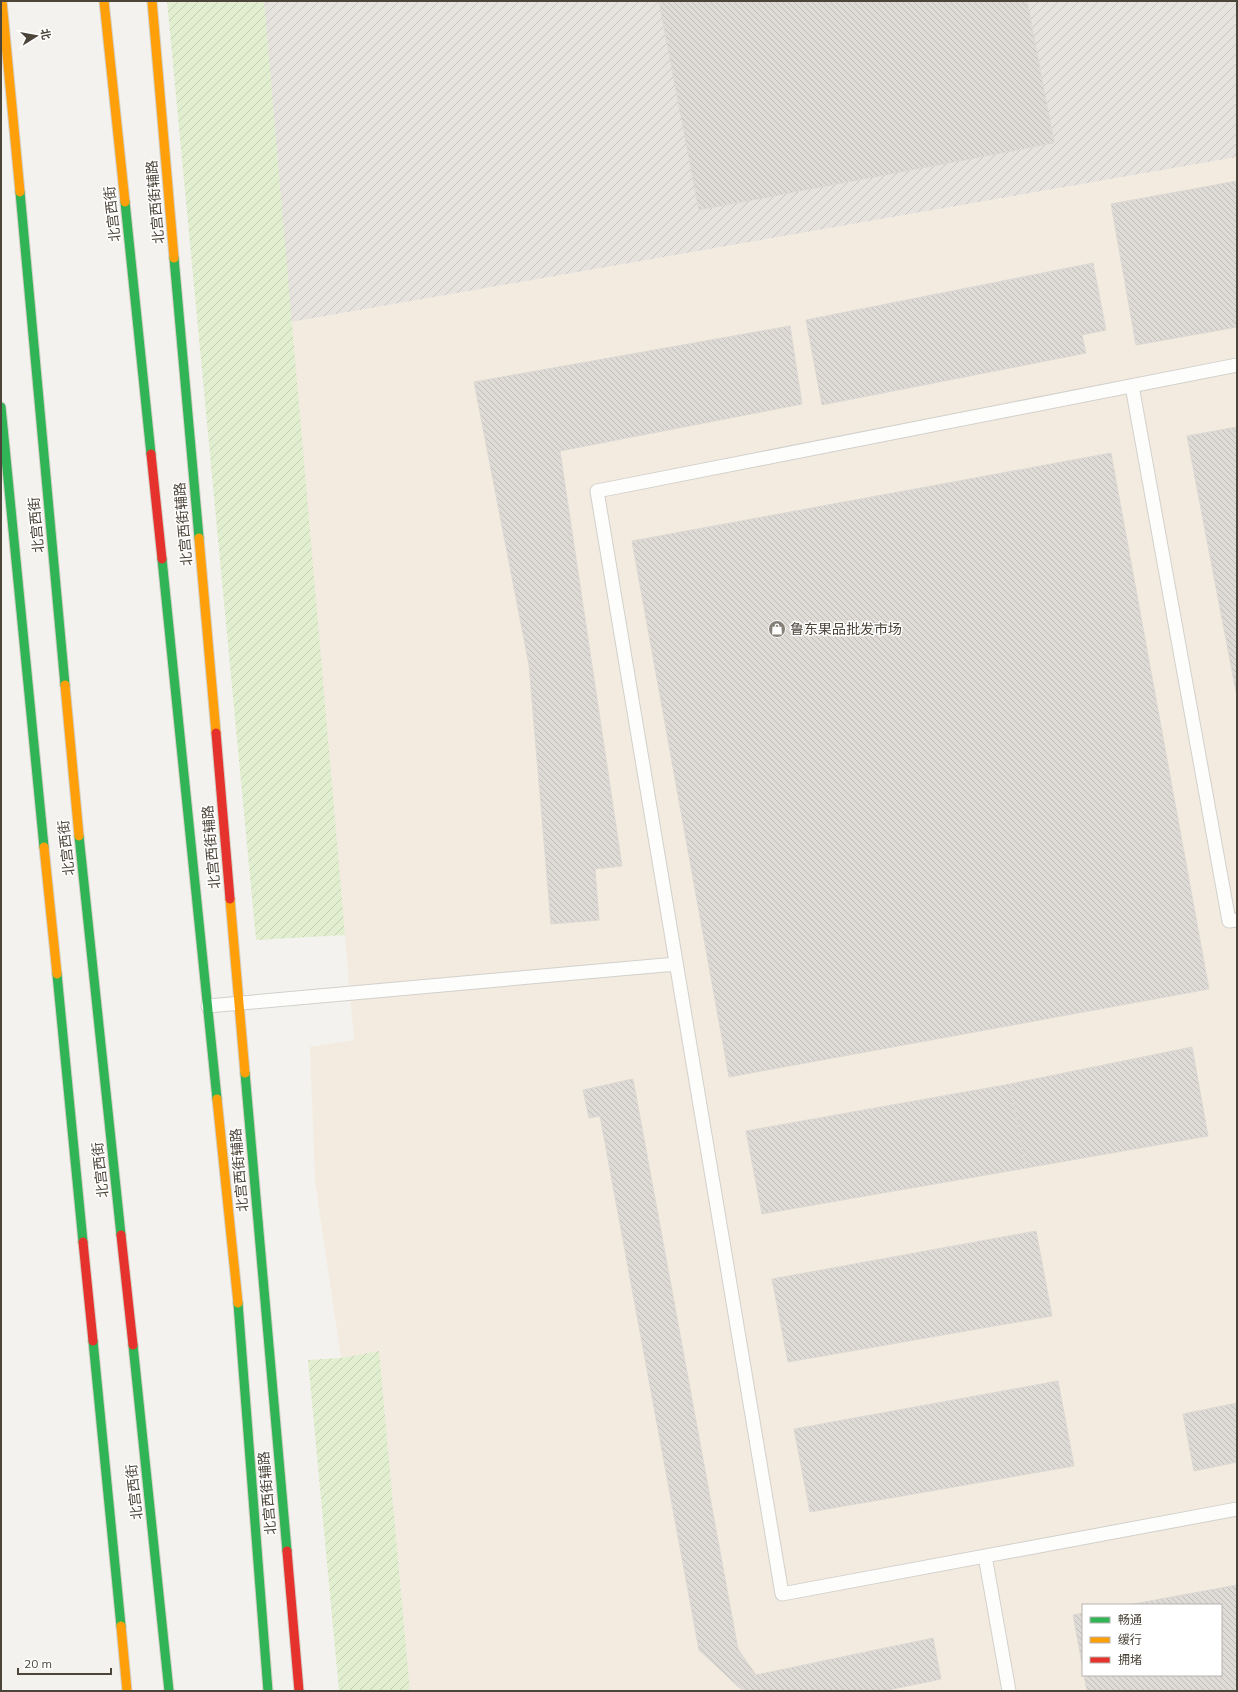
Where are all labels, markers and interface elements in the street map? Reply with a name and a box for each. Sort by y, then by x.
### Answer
north arrow [16,16,56,56]
text: 北 [38,27,54,41]
street label: 北宫西街辅路 [142,159,168,245]
street label: 北宫西街 [100,185,124,243]
street label: 北宫西街辅路 [170,481,196,567]
street label: 北宫西街 [25,496,47,554]
shop icon: 鲁东果品批发市场 [767,619,787,639]
place label: 鲁东果品批发市场 [790,620,902,638]
street label: 北宫西街辅路 [198,804,224,890]
street label: 北宫西街 [54,819,78,877]
street label: 北宫西街辅路 [226,1127,252,1213]
street label: 北宫西街 [88,1141,112,1199]
street label: 北宫西街辅路 [254,1450,280,1536]
street label: 北宫西街 [122,1463,146,1521]
legend [1082,1604,1222,1676]
text: 畅通 [1118,1612,1142,1627]
text: 缓行 [1118,1632,1142,1647]
scale bar [18,1650,111,1676]
text: 拥堵 [1118,1652,1142,1667]
text: 20 m [24,1656,52,1671]

